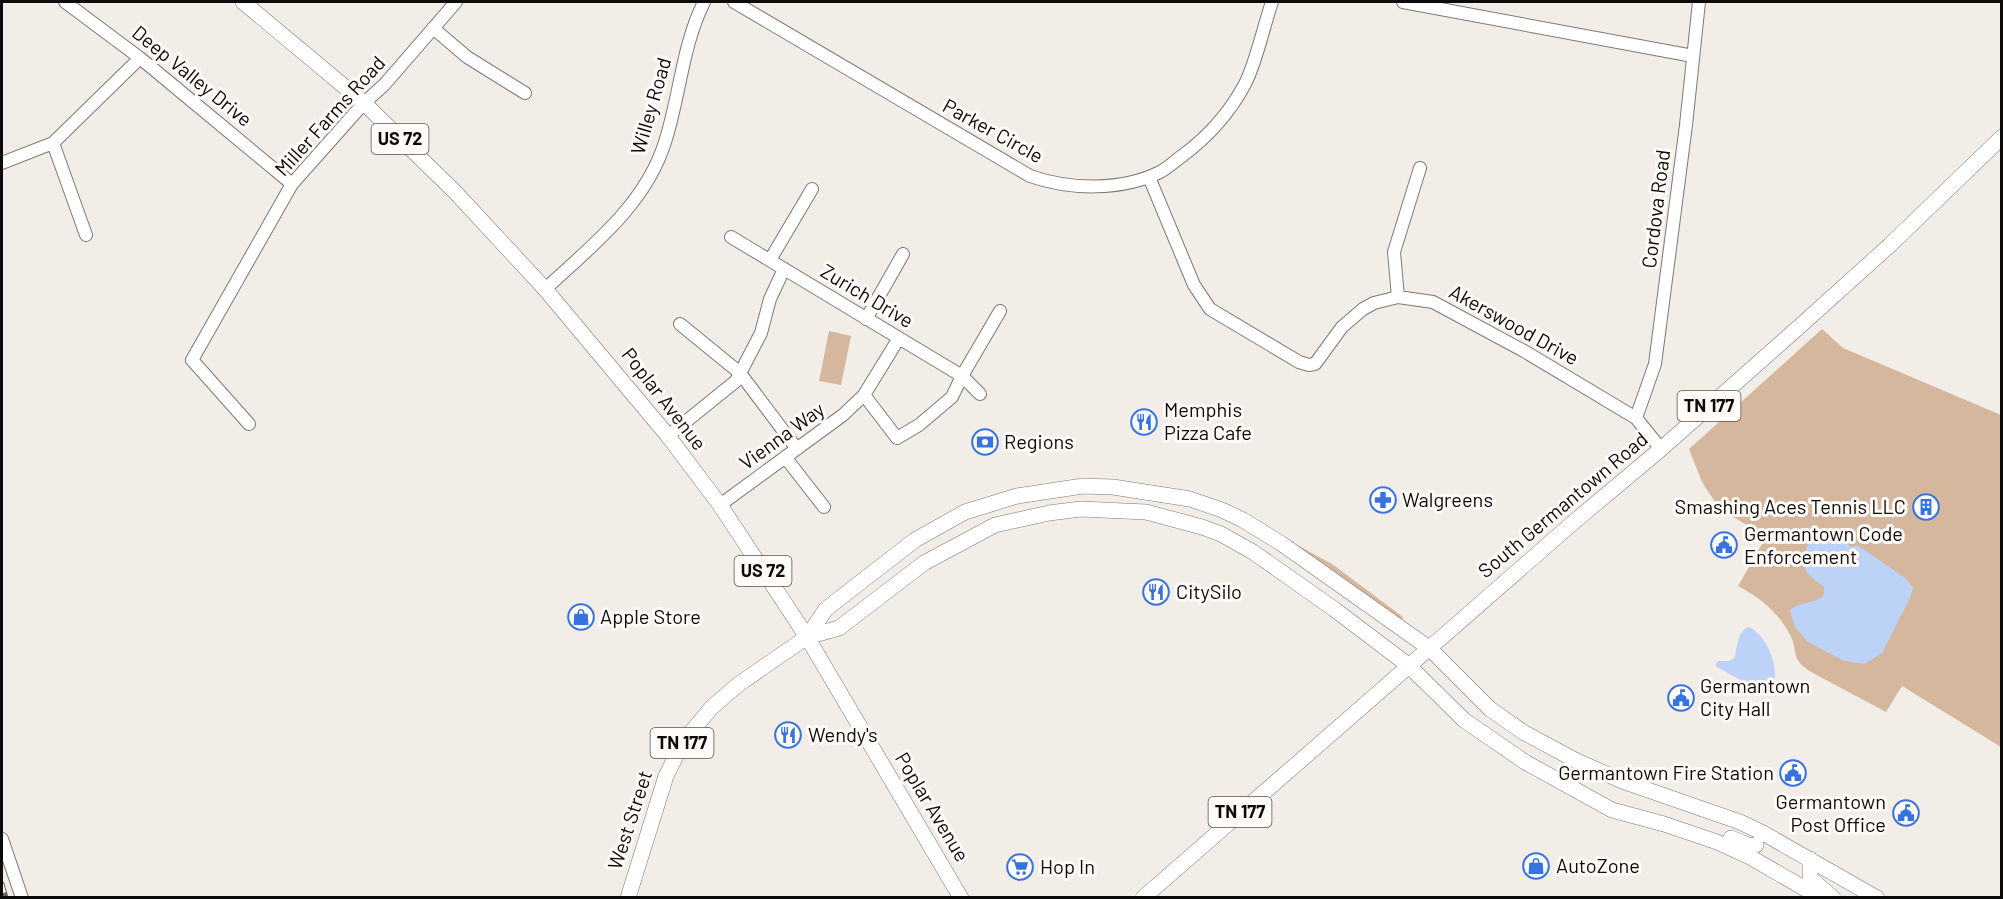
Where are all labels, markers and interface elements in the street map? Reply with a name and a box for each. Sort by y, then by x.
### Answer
street label: Deep Valley Drive [128,20,257,131]
street label: Miller Farms Road [269,50,389,180]
street label: Willey Road [625,54,675,157]
street label: Parker Circle [939,93,1048,168]
road number: US 72 [372,124,428,154]
street label: Cordova Road [1636,148,1674,270]
street label: Zurich Drive [817,258,918,332]
street label: Akerswood Drive [1446,279,1583,370]
street label: Poplar Avenue [617,342,712,454]
road number: TN 177 [1678,391,1740,421]
street label: Vienna Way [734,396,829,474]
place label: Memphis Pizza Cafe [1164,397,1252,444]
restaurant icon: Memphis Pizza Cafe [1129,407,1159,437]
street label: South Germantown Road [1473,426,1652,582]
bank icon: Regions [970,427,1000,457]
place label: Regions [1004,429,1074,453]
pharmacy icon: Walgreens [1368,485,1398,515]
place label: Walgreens [1402,487,1493,511]
building icon: Smashing Aces Tennis LLC [1911,492,1941,522]
place label: Smashing Aces Tennis LLC [1675,494,1906,518]
place label: Germantown Code Enforcement [1744,521,1903,568]
public building icon: Germantown Code Enforcement [1709,530,1739,560]
road number: US 72 [734,556,792,586]
restaurant icon: CitySilo [1141,577,1171,607]
place label: CitySilo [1176,579,1242,603]
shop icon: Apple Store [566,602,596,632]
place label: Apple Store [600,604,701,628]
place label: Germantown City Hall [1700,673,1810,720]
public building icon: Germantown City Hall [1666,683,1696,713]
restaurant icon: Wendy's [773,720,803,750]
place label: Wendy's [808,722,878,746]
road number: TN 177 [650,728,714,758]
street label: Poplar Avenue [891,748,975,865]
public building icon: Germantown Fire Station [1778,758,1808,788]
place label: Germantown Fire Station [1558,760,1774,784]
street label: West Street [602,767,656,872]
place label: Germantown Post Office [1776,789,1886,836]
road number: TN 177 [1208,797,1272,827]
public building icon: Germantown Post Office [1891,798,1921,828]
shop icon: AutoZone [1521,851,1551,881]
supermarket icon: Hop In [1005,852,1035,882]
place label: AutoZone [1556,853,1640,877]
place label: Hop In [1040,854,1095,878]

